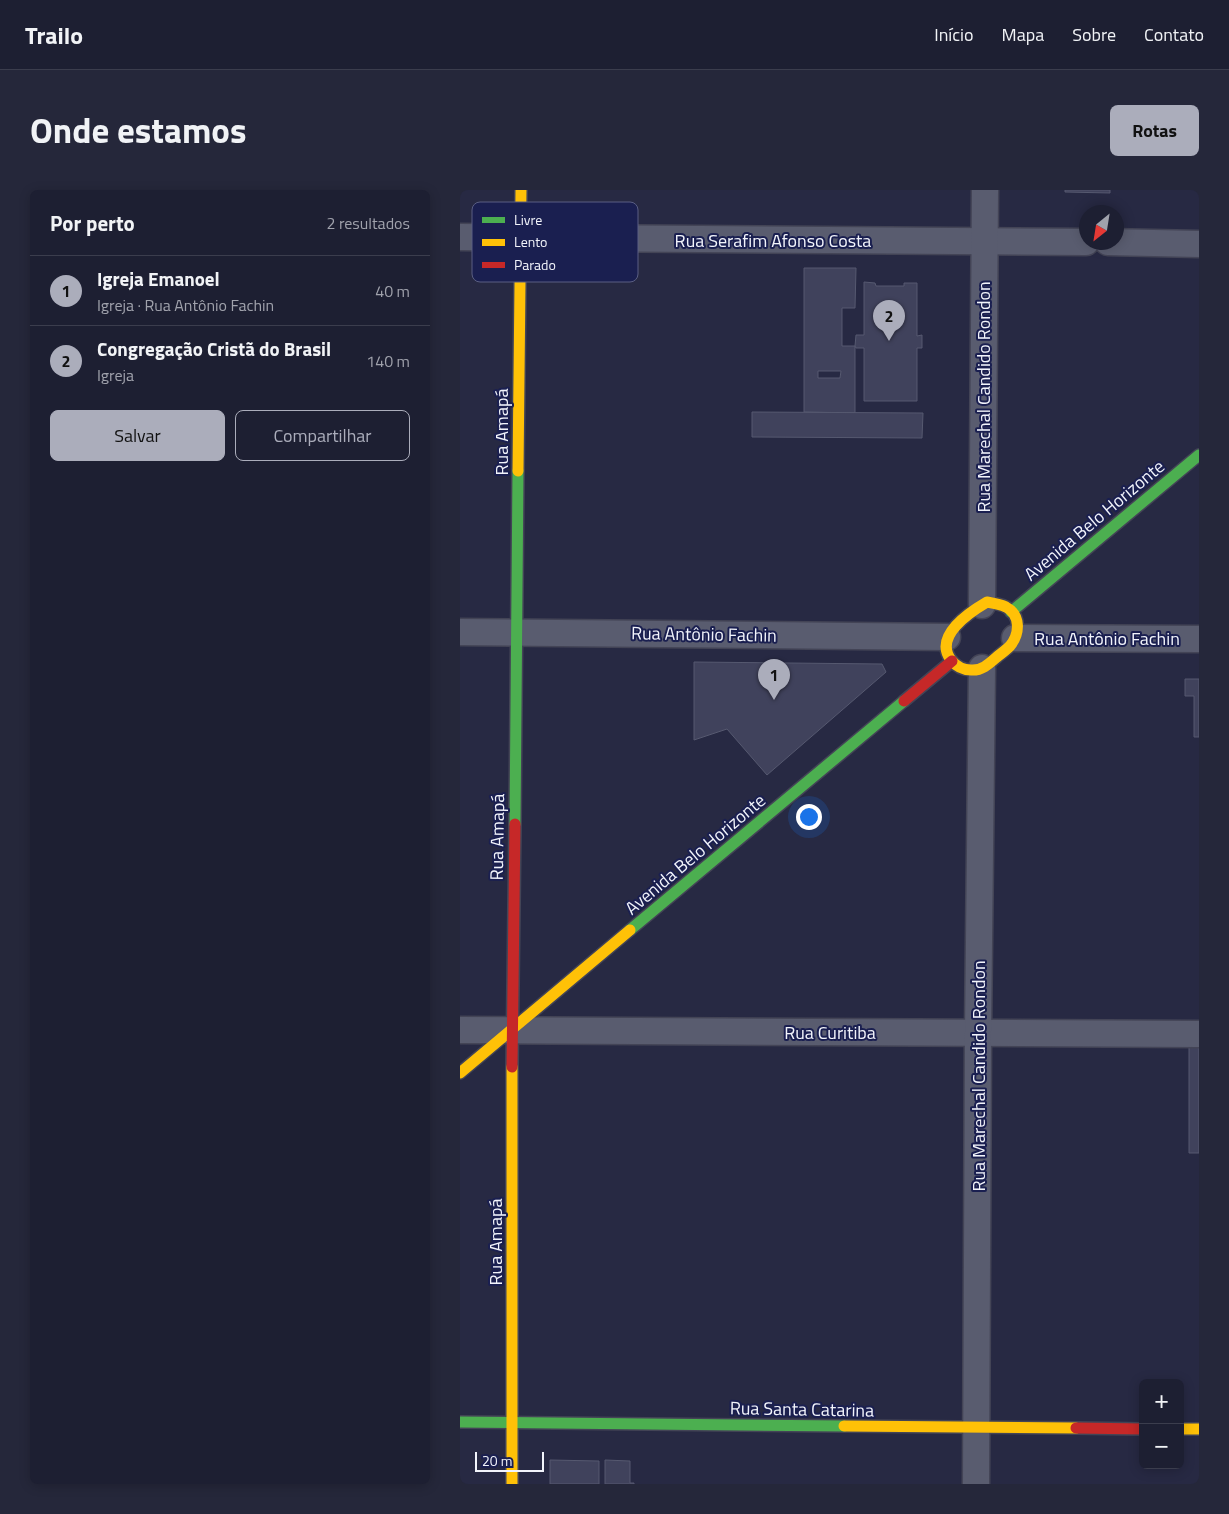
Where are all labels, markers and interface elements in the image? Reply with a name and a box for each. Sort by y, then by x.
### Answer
text: Trailo [25,17,83,53]
text: Início [934,21,974,48]
text: Mapa [1002,21,1044,48]
text: Sobre [1072,21,1116,48]
text: Contato [1144,21,1204,48]
text: Onde estamos [30,103,246,157]
button: Rotas [1110,105,1199,156]
legend [472,202,638,282]
north arrow [1079,205,1124,250]
text: Por perto [50,207,135,239]
text: Livre [514,209,542,230]
text: 2 resultados [326,211,410,235]
street label: Rua Serafim Afonso Costa [675,227,871,254]
text: Lento [514,231,548,252]
text: Parado [514,254,556,275]
text: Igreja Emanoel [97,264,220,293]
text: 1 [62,279,70,303]
text: 40 m [375,279,410,303]
street label: Rua Marechal Candido Rondon [970,281,997,513]
text: Igreja · Rua Antônio Fachin [97,293,274,317]
pin: 2 [873,300,905,341]
text: Congregação Cristã do Brasil [97,334,331,363]
text: 2 [62,349,70,373]
text: 140 m [366,349,410,373]
text: Igreja [97,363,134,387]
street label: Rua Amapá [488,389,515,475]
button: Salvar [50,410,225,461]
button: Compartilhar [235,410,410,461]
street label: Avenida Belo Horizonte [1018,453,1170,587]
street label: Rua Antônio Fachin [631,619,777,649]
street label: Rua Antônio Fachin [1034,625,1180,652]
pin: 1 [758,659,790,700]
street label: Avenida Belo Horizonte [619,787,771,921]
street label: Rua Amapá [483,793,511,881]
your location [796,804,822,830]
street label: Rua Marechal Candido Rondon [965,960,992,1192]
street label: Rua Curitiba [784,1019,876,1046]
street label: Rua Amapá [482,1199,509,1285]
map controls [1139,1379,1184,1469]
button: + [1139,1379,1184,1424]
street label: Rua Santa Catarina [730,1394,874,1424]
button: − [1139,1424,1184,1469]
scale bar [475,1449,544,1472]
text: 20 m [482,1450,512,1471]

